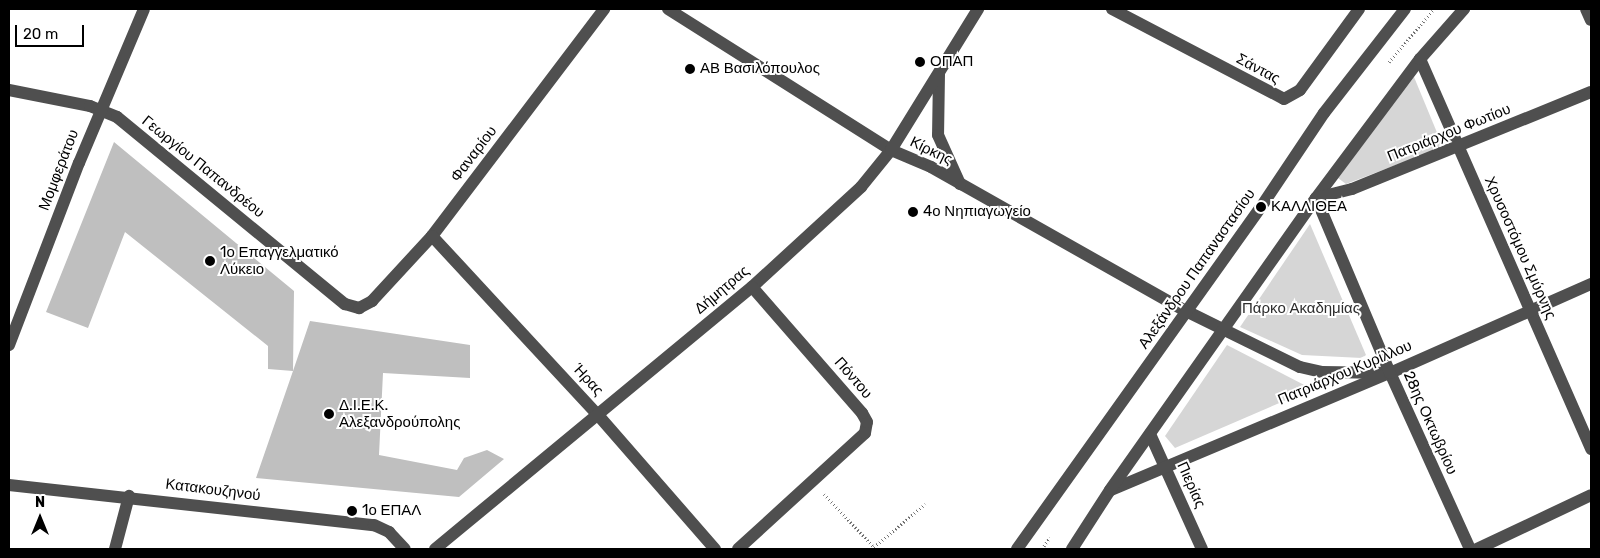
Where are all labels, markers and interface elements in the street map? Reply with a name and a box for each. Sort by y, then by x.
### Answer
scale bar [18,15,86,47]
text: 20 m [23,25,58,43]
street label: Σάντας [1233,50,1283,88]
place label: ΟΠΑΠ [930,53,973,71]
marker: ΟΠΑΠ [914,56,926,68]
place label: ΑΒ Βασιλόπουλος [700,60,820,78]
marker: ΑΒ Βασιλόπουλος [684,63,696,75]
street label: Πατριάρχου Φωτίου [1385,100,1513,166]
street label: Γεωργίου Παπανδρέου [138,112,268,222]
street label: Φαναρίου [447,123,501,185]
street label: Μομφεράτου [35,127,83,213]
street label: Κίρκης [907,133,955,169]
street label: Χρυσοστόμου Σμύρνης [1480,174,1560,322]
street label: Αλεξάνδρου Παπαναστασίου [1135,186,1259,352]
place label: ΚΑΛΛΙΘΕΑ [1271,198,1347,216]
marker: ΚΑΛΛΙΘΕΑ [1255,201,1267,213]
place label: 4ο Νηπιαγωγείο [923,203,1031,221]
marker: 4ο Νηπιαγωγείο [907,206,919,218]
place label: 1ο Επαγγελματικό Λύκειο [220,243,339,278]
marker: 1ο Επαγγελματικό Λύκειο [204,255,216,267]
street label: Δήμητρας [691,262,753,318]
park label: Πάρκο Ακαδημίας [1242,300,1360,318]
street label: Πατριάρχου Κυρίλλου [1275,337,1415,409]
street label: Πόντου [830,354,876,402]
street label: Ήρας [569,360,607,400]
street label: 28ης Οκτωβρίου [1399,369,1461,477]
place label: Δ.Ι.Ε.Κ. Αλεξανδρούπολης [339,396,460,431]
marker: Δ.Ι.Ε.Κ. Αλεξανδρούπολης [323,408,335,420]
street label: Πιερίας [1173,459,1209,511]
street label: Κατακουζηνού [165,475,261,505]
north arrow [15,493,65,543]
text: N [35,494,45,511]
place label: 1ο ΕΠΑΛ [362,502,421,520]
marker: 1ο ΕΠΑΛ [346,505,358,517]

